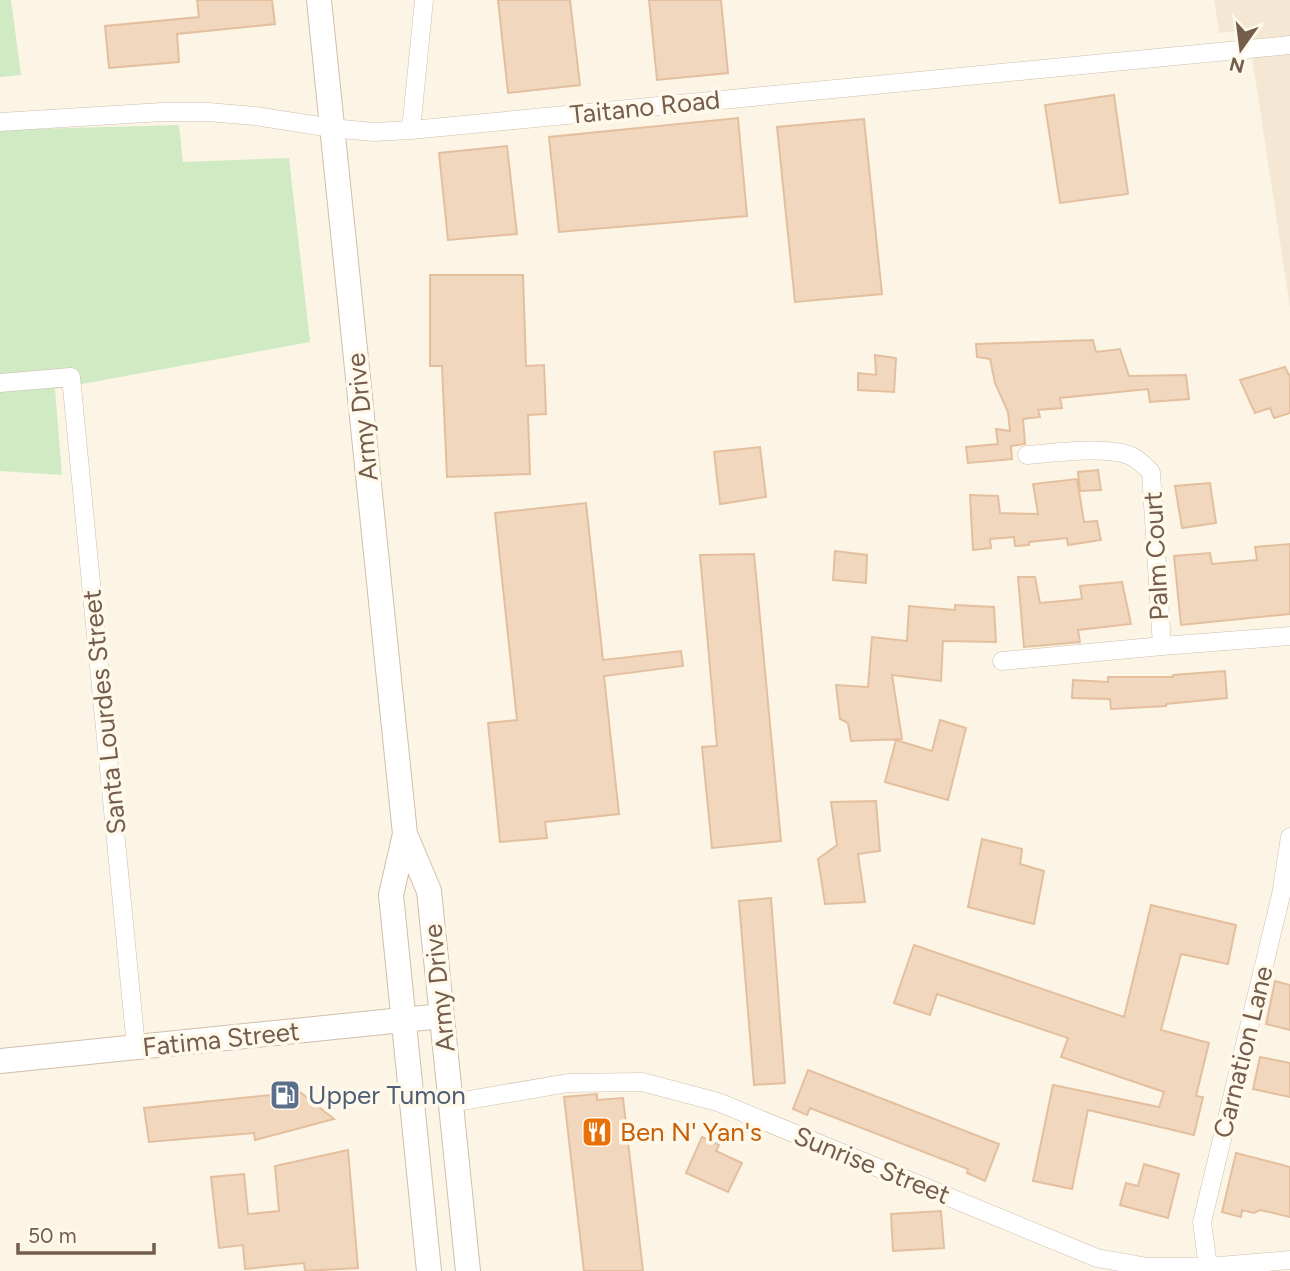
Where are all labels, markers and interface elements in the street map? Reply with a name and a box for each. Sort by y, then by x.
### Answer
north arrow [1206,14,1276,84]
text: N [1227,52,1247,78]
street label: Taitano Road [568,83,722,131]
street label: Army Drive [339,351,385,483]
street label: Palm Court [1137,490,1175,621]
street label: Santa Lourdes Street [75,588,133,836]
street label: Army Drive [416,922,462,1054]
street label: Carnation Lane [1206,963,1280,1141]
street label: Fatima Street [141,1015,301,1063]
fuel station icon: Upper Tumon [268,1078,302,1112]
place label: Upper Tumon [308,1079,466,1111]
restaurant icon: Ben N' Yan's [580,1115,614,1149]
place label: Ben N' Yan's [620,1116,762,1148]
street label: Sunrise Street [789,1119,955,1211]
scale bar [18,1212,154,1256]
text: 50 m [28,1223,77,1248]

